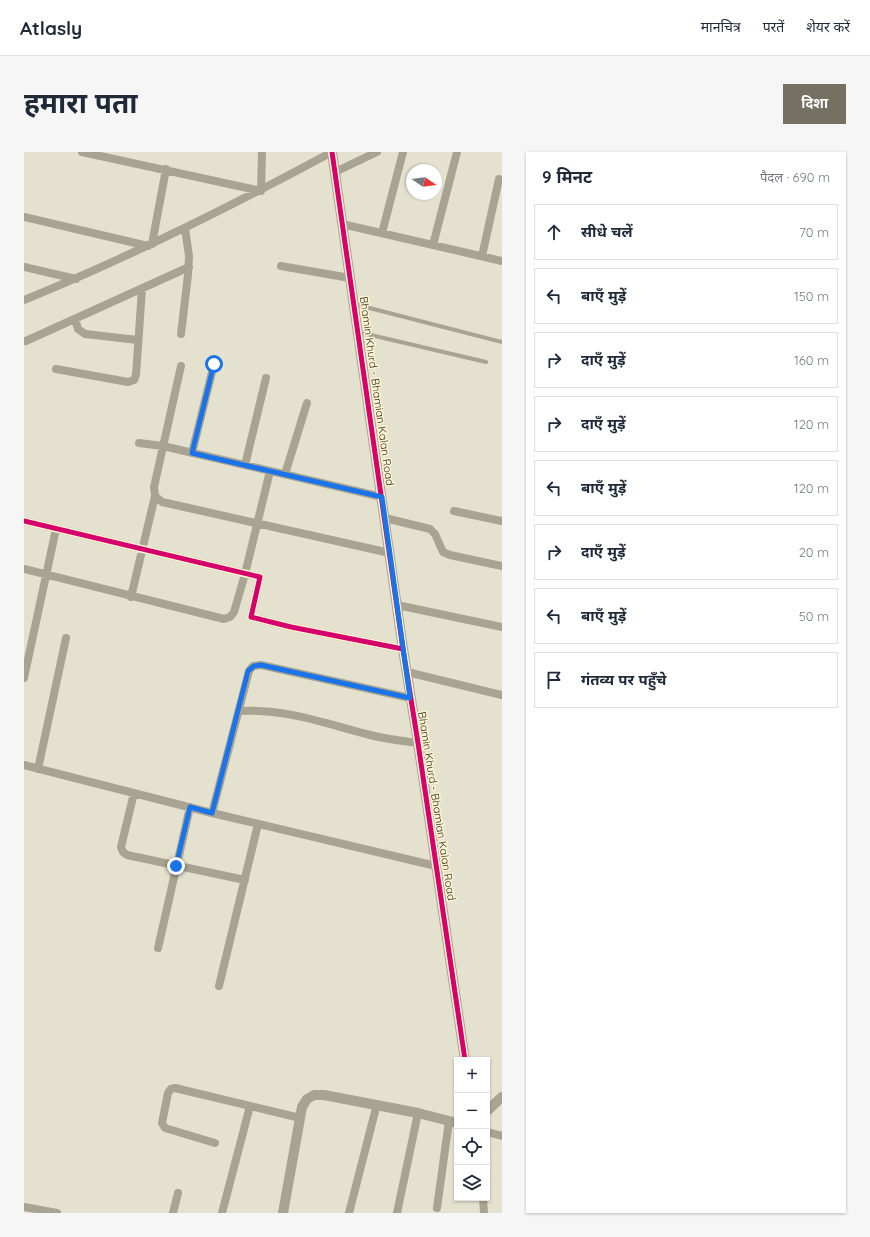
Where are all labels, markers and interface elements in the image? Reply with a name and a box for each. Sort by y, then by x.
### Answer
text: Atlasly [20,16,82,40]
text: मानचित्र [701,18,741,36]
text: परतें [763,18,784,36]
text: शेयर करें [806,18,850,36]
button: दिशा [783,84,846,124]
text: हमारा पता [24,85,138,120]
north arrow [406,164,442,200]
text: 9 मिनट [542,166,592,187]
text: पैदल · 690 m [760,169,830,185]
icon: ahead [543,221,565,243]
text: सीधे चलें [581,222,632,241]
text: 70 m [799,224,829,240]
icon: left [543,285,565,307]
text: बाएँ मुड़ें [581,286,626,305]
text: 150 m [794,288,829,304]
street label: Bhamin Khurd - Bhamian Kalan Road [357,295,397,487]
icon: right [543,349,565,371]
text: दाएँ मुड़ें [581,350,625,369]
text: 160 m [794,352,829,368]
route start [205,355,223,373]
icon: right [543,413,565,435]
text: दाएँ मुड़ें [581,414,625,433]
text: 120 m [794,416,829,432]
icon: left [543,477,565,499]
text: बाएँ मुड़ें [581,478,626,497]
text: 120 m [794,480,829,496]
icon: right [543,541,565,563]
text: दाएँ मुड़ें [581,542,625,561]
text: 20 m [799,544,829,560]
icon: left [543,605,565,627]
text: बाएँ मुड़ें [581,606,626,625]
text: 50 m [799,608,829,624]
icon: arrive [543,669,565,691]
text: गंतव्य पर पहुँचे [581,670,667,689]
street label: Bhamin Khurd - Bhamian Kalan Road [415,711,459,901]
route end [167,857,185,875]
map controls [454,1057,490,1201]
button: + [454,1057,490,1093]
button: − [454,1093,490,1129]
button: locate [454,1129,490,1165]
button: layers [454,1165,490,1201]

